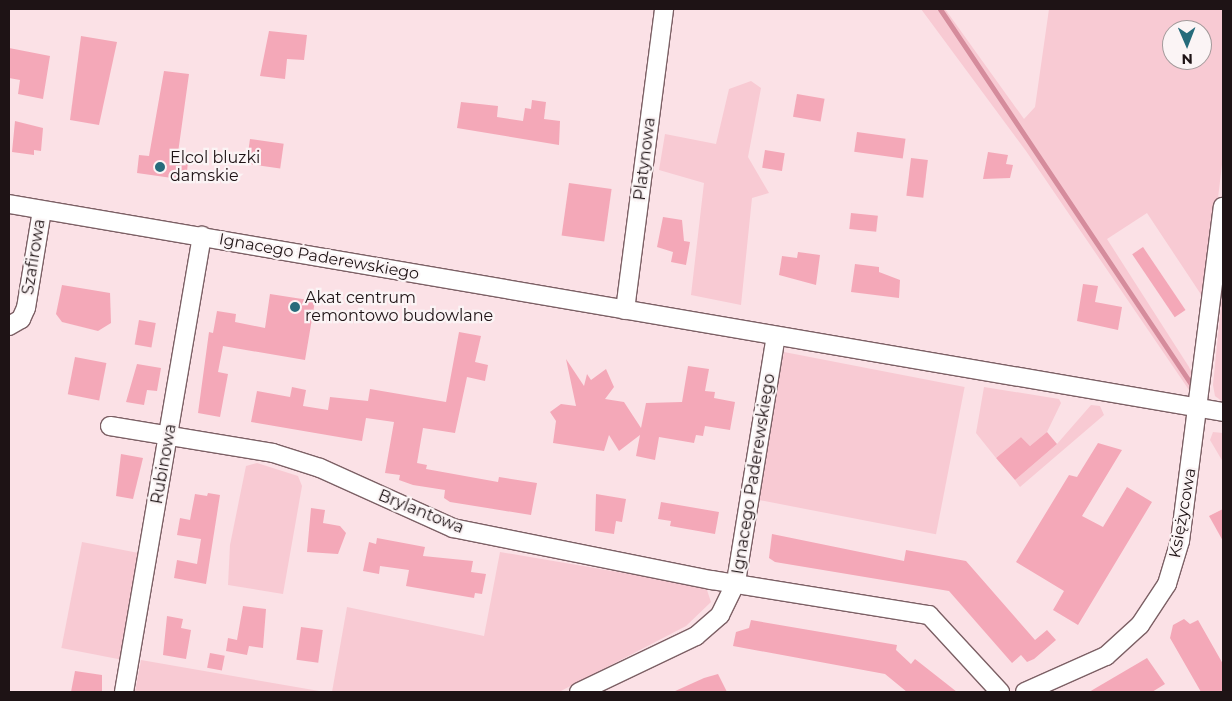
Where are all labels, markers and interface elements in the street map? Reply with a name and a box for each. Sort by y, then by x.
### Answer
north arrow [1162,20,1212,70]
text: N [1181,50,1193,68]
street label: Platynowa [630,116,660,202]
place label: Elcol bluzki damskie [170,148,260,186]
marker: Elcol bluzki damskie [154,161,166,173]
street label: Szafirowa [19,218,49,296]
street label: Ignacego Paderewskiego [217,230,421,284]
place label: Akat centrum remontowo budowlane [305,288,493,326]
marker: Akat centrum remontowo budowlane [289,301,301,313]
street label: Ignacego Paderewskiego [729,372,779,576]
street label: Rubinowa [147,422,181,506]
street label: Księżycowa [1166,467,1200,559]
street label: Brylantowa [375,486,467,538]

